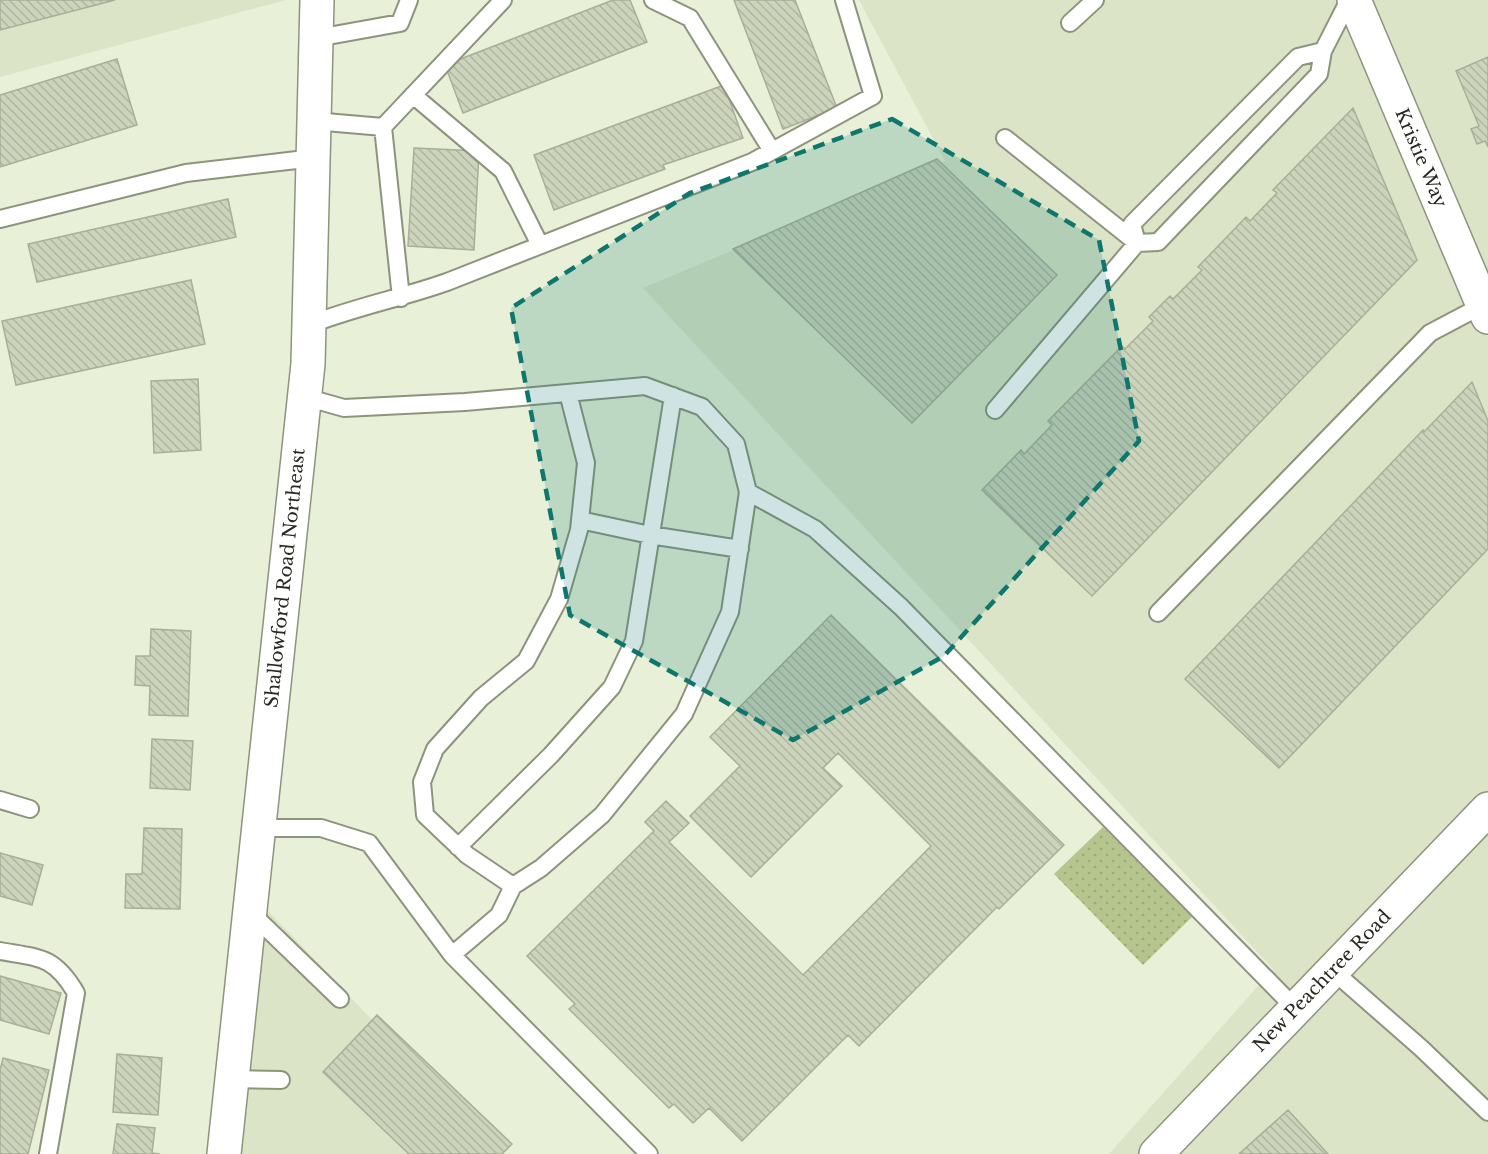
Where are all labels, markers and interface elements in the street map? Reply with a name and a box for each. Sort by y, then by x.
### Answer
street label: Kristie Way [1390,105,1452,211]
street label: Shallowford Road Northeast [260,447,310,709]
street label: New Peachtree Road [1249,905,1395,1057]

